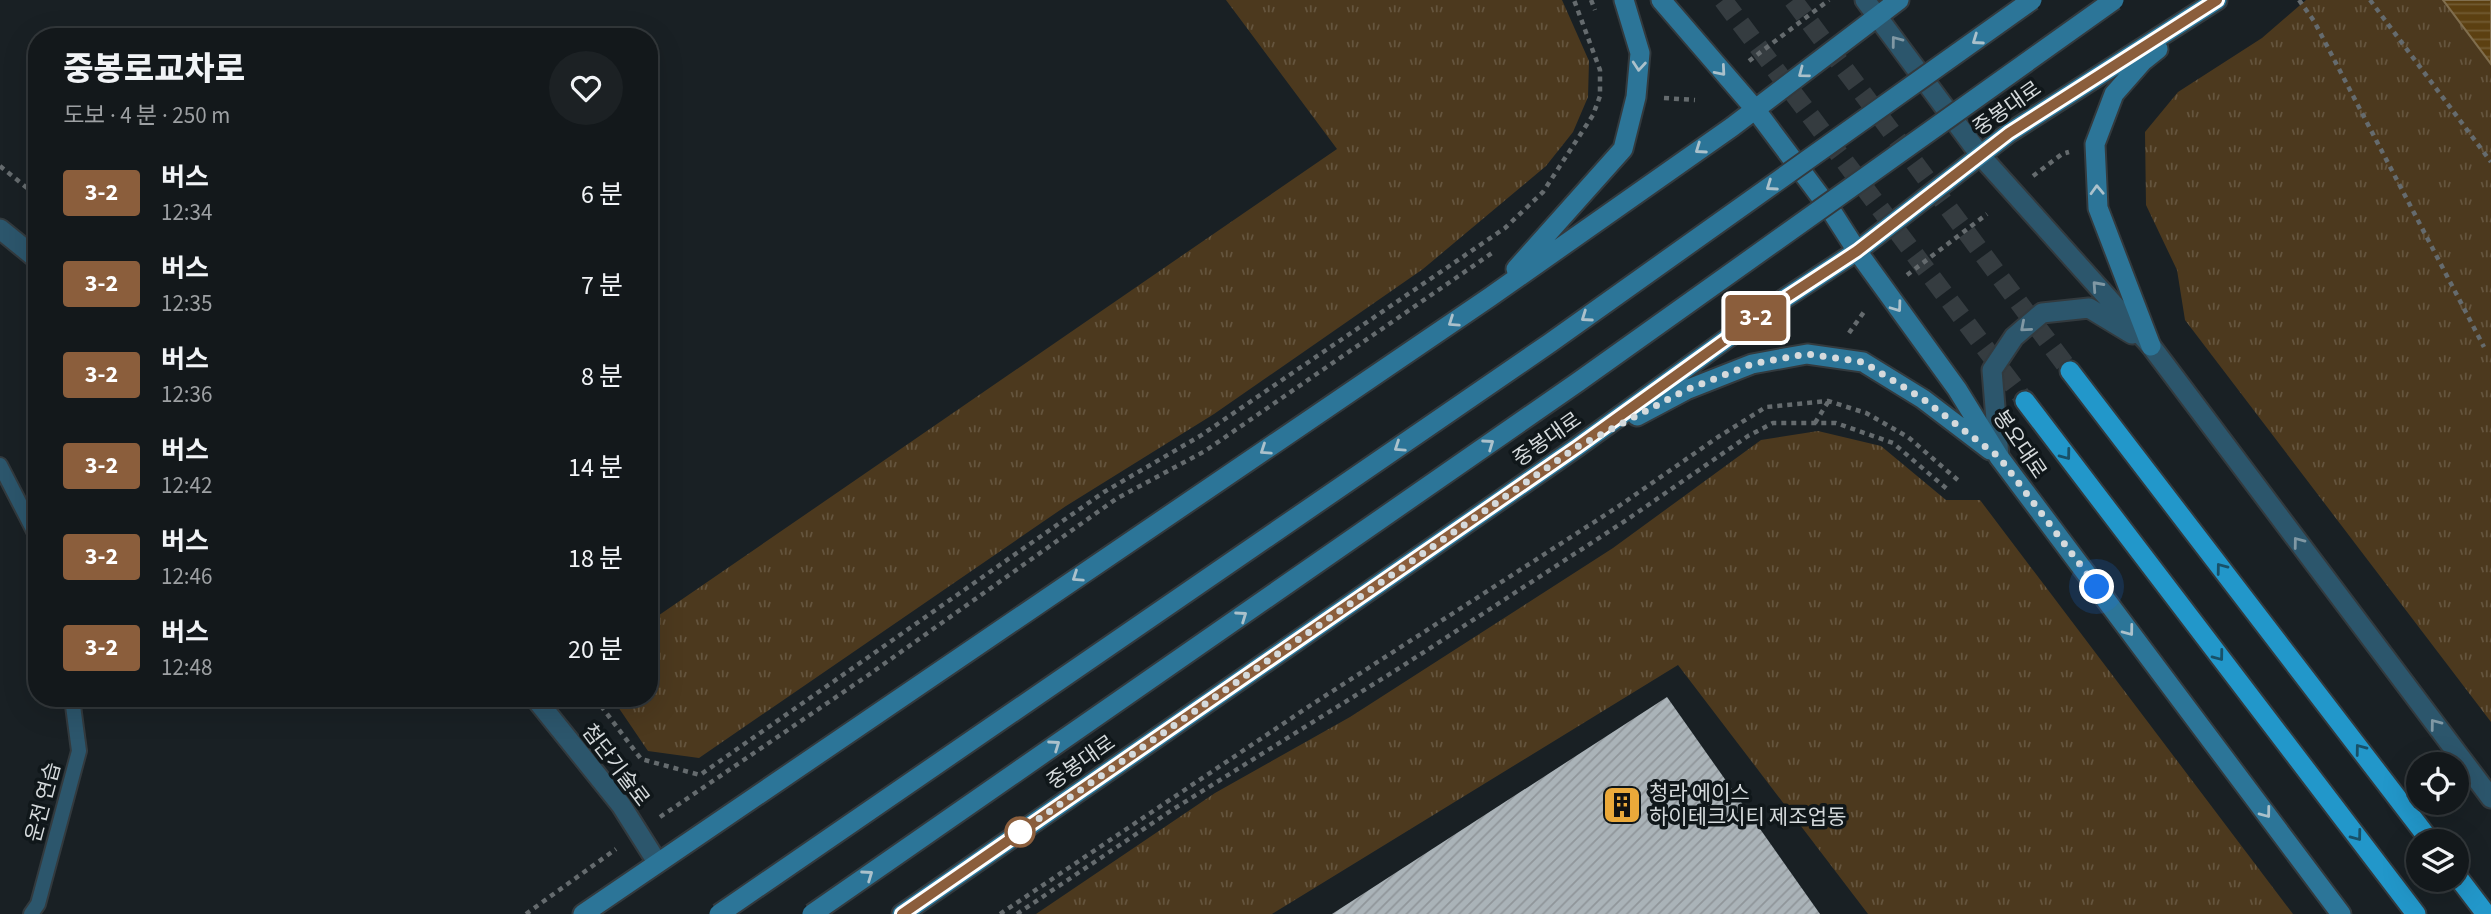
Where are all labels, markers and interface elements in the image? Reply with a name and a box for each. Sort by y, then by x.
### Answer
one-way arrow [1972,31,1985,44]
one-way arrow [1891,36,1904,49]
text: 중봉로교차로 [63,46,245,93]
button: heart [549,51,623,125]
one-way arrow [1632,61,1647,72]
one-way arrow [1713,62,1725,75]
one-way arrow [1798,64,1811,77]
street label: 중봉대로 [1967,74,2047,142]
text: 도보 · 4 분 · 250 m [63,99,230,132]
one-way arrow [1695,141,1708,153]
text: 버스 [161,159,209,196]
text: 3-2 [85,175,118,210]
text: 6 분 [581,176,623,213]
one-way arrow [1766,178,1779,190]
one-way arrow [2090,184,2105,195]
text: 12:34 [161,196,212,229]
text: 버스 [161,250,209,287]
text: 3-2 [85,266,118,301]
text: 7 분 [581,267,623,304]
one-way arrow [2093,281,2106,294]
text: 12:35 [161,287,212,320]
line badge: 3-2 [1716,295,1796,341]
one-way arrow [1889,299,1901,312]
text: 3-2 [1739,300,1773,335]
one-way arrow [1581,309,1594,322]
one-way arrow [1448,314,1461,327]
one-way arrow [2020,319,2033,331]
text: 버스 [161,341,209,378]
text: 3-2 [85,357,118,392]
text: 8 분 [581,358,623,395]
text: 12:36 [161,378,212,411]
street label: 봉오대로 [1986,404,2054,484]
street label: 중봉대로 [1507,405,1587,473]
text: 버스 [161,432,209,469]
one-way arrow [1394,439,1407,451]
one-way arrow [1481,440,1494,452]
one-way arrow [1260,442,1273,454]
one-way arrow [2058,447,2070,460]
text: 3-2 [85,448,118,483]
text: 14 분 [568,449,623,486]
text: 12:42 [161,469,212,502]
text: 버스 [161,523,209,560]
one-way arrow [2294,537,2307,550]
text: 3-2 [85,539,118,574]
text: 18 분 [568,540,623,577]
text: 12:46 [161,560,212,593]
one-way arrow [2217,563,2230,576]
one-way arrow [1072,569,1085,582]
your location [2079,569,2114,604]
one-way arrow [1234,612,1247,624]
text: 버스 [161,614,209,651]
one-way arrow [2121,623,2134,636]
text: 3-2 [85,630,118,665]
text: 20 분 [568,631,623,668]
one-way arrow [2210,648,2223,660]
text: 12:48 [161,651,212,684]
street label: 첨단기술로 [575,717,657,813]
one-way arrow [2431,719,2444,731]
street label: 중봉대로 [1041,728,1121,796]
one-way arrow [1047,741,1060,753]
one-way arrow [2355,744,2368,756]
map controls [2406,752,2469,892]
button: locate [2406,752,2469,815]
street label: 운전 연습 [18,759,68,845]
place label: 청라 에이스 하이테크시티 제조업동 [1649,778,1846,832]
building icon: 청라 에이스 하이테크시티 제조업동 [1601,784,1643,826]
one-way arrow [2257,805,2270,818]
unlabelled marker [1005,817,1035,847]
one-way arrow [2348,829,2361,841]
button: layers [2406,829,2469,892]
one-way arrow [860,871,873,883]

